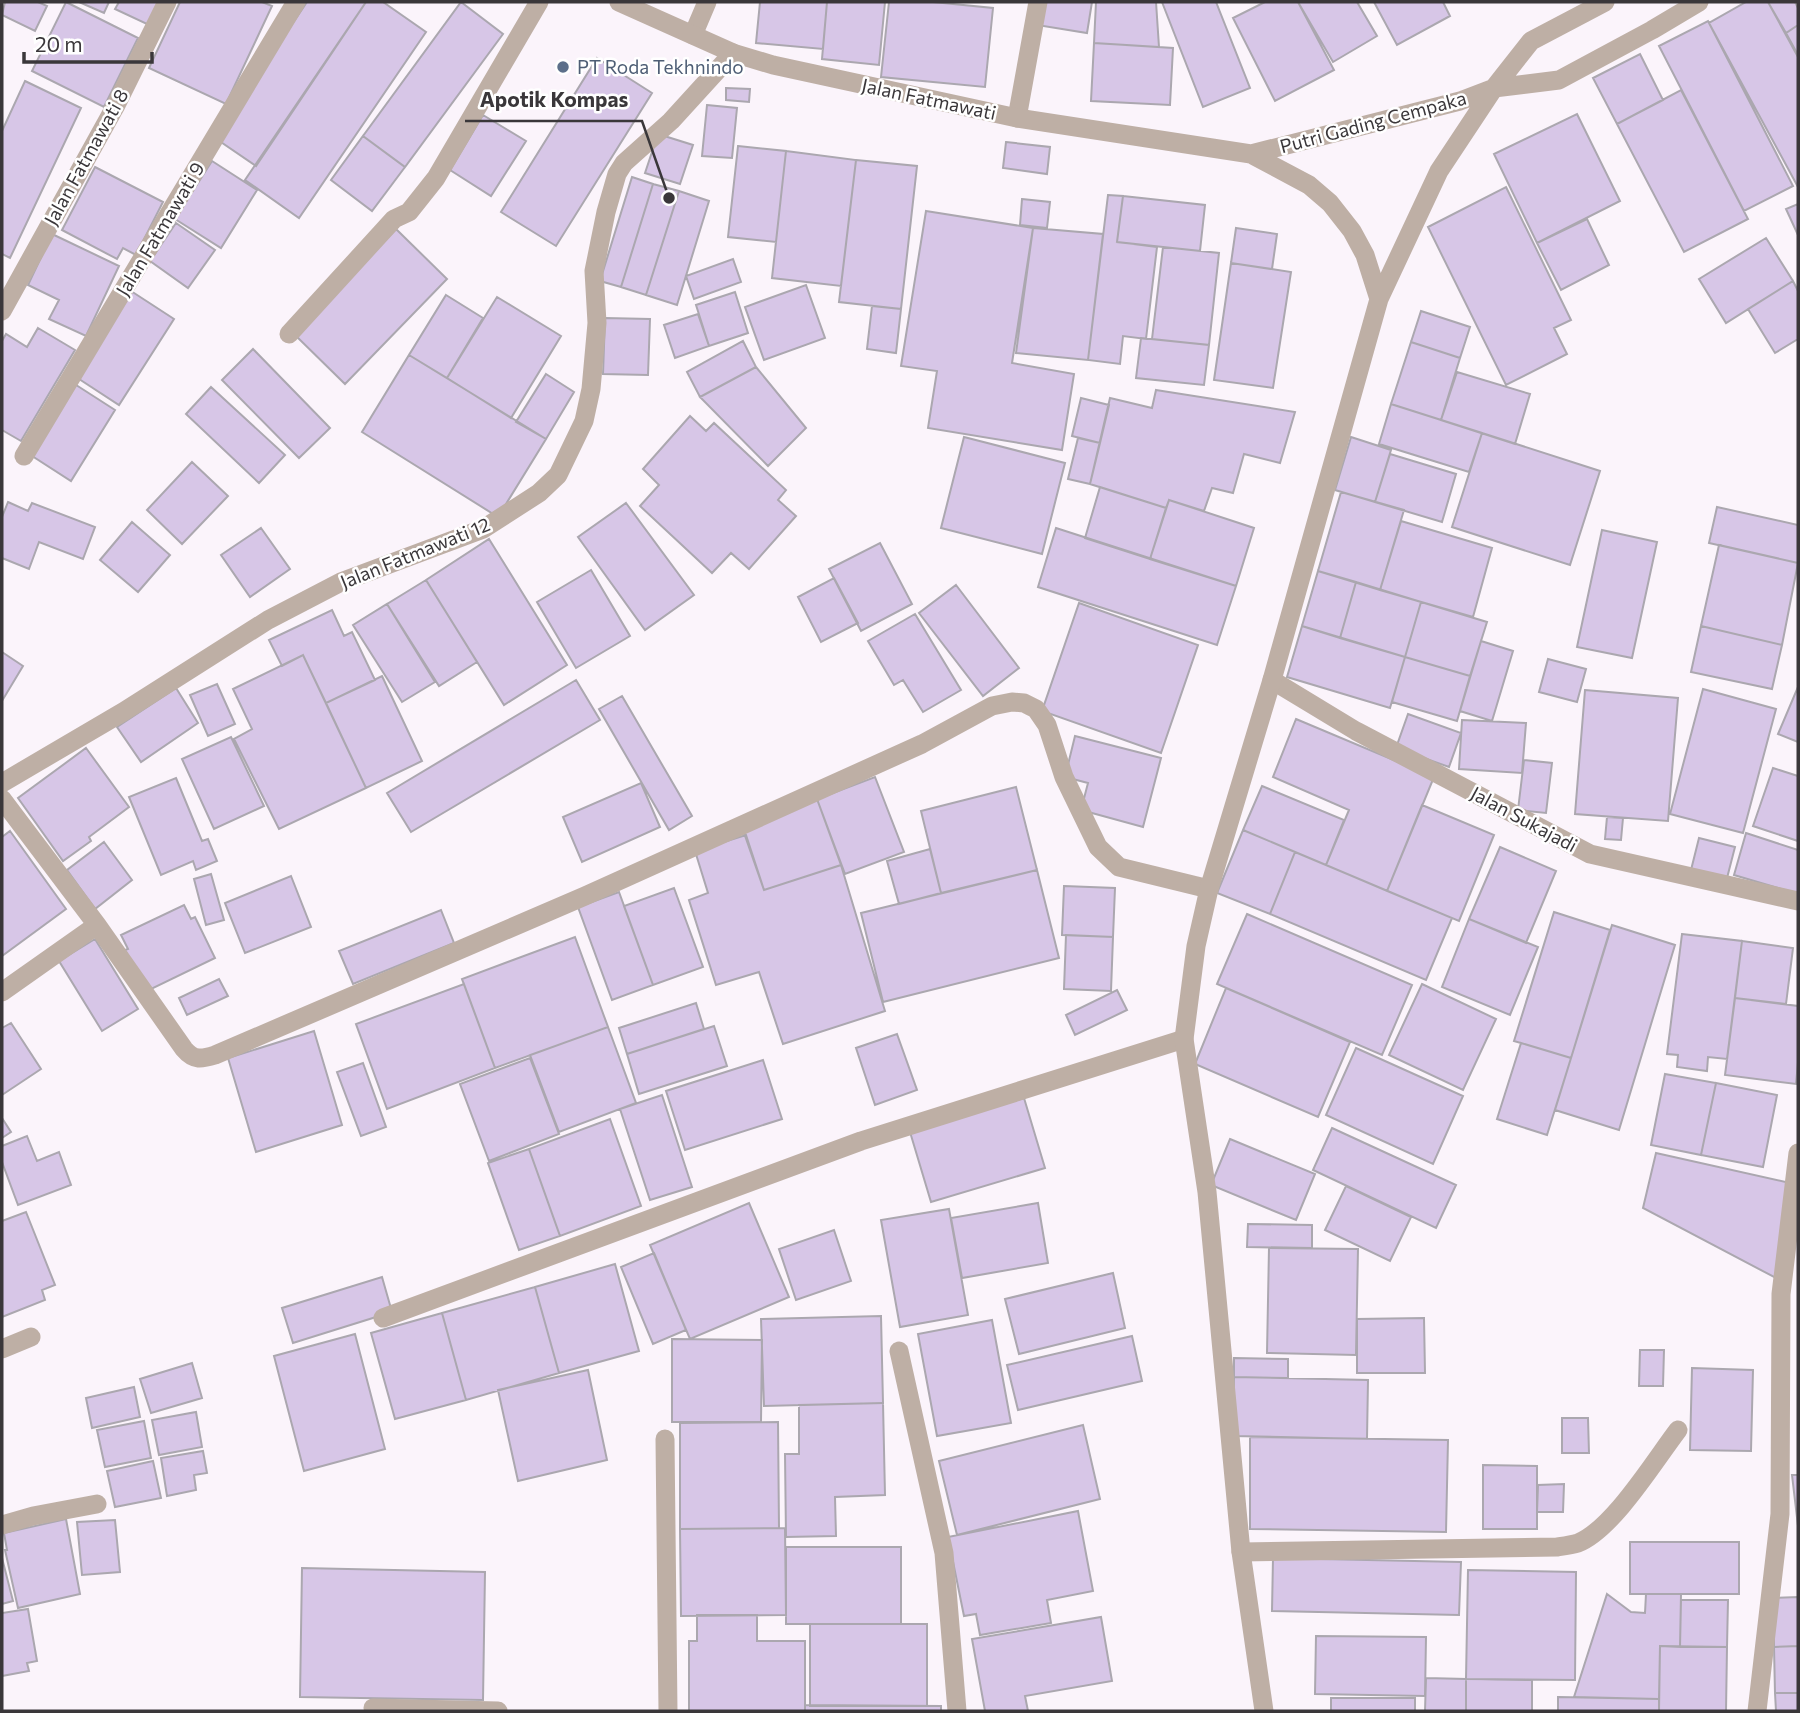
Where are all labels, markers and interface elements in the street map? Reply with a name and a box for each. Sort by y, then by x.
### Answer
scale bar [24,21,152,65]
text: 20 m [35,31,83,56]
place label: PT Roda Tekhnindo [577,55,744,78]
marker: PT Roda Tekhnindo [555,59,571,75]
street label: Jalan Fatmawati [860,73,998,124]
callout: Apotik Kompas [465,79,642,121]
street label: Jalan Fatmawati 8 [39,85,132,229]
text: Apotik Kompas [480,86,629,111]
street label: Putri Gading Cempaka [1277,86,1469,157]
street label: Jalan Fatmawati 9 [111,158,209,300]
street label: Jalan Fatmawati 12 [337,512,493,593]
street label: Jalan Sukajadi [1467,781,1581,856]

